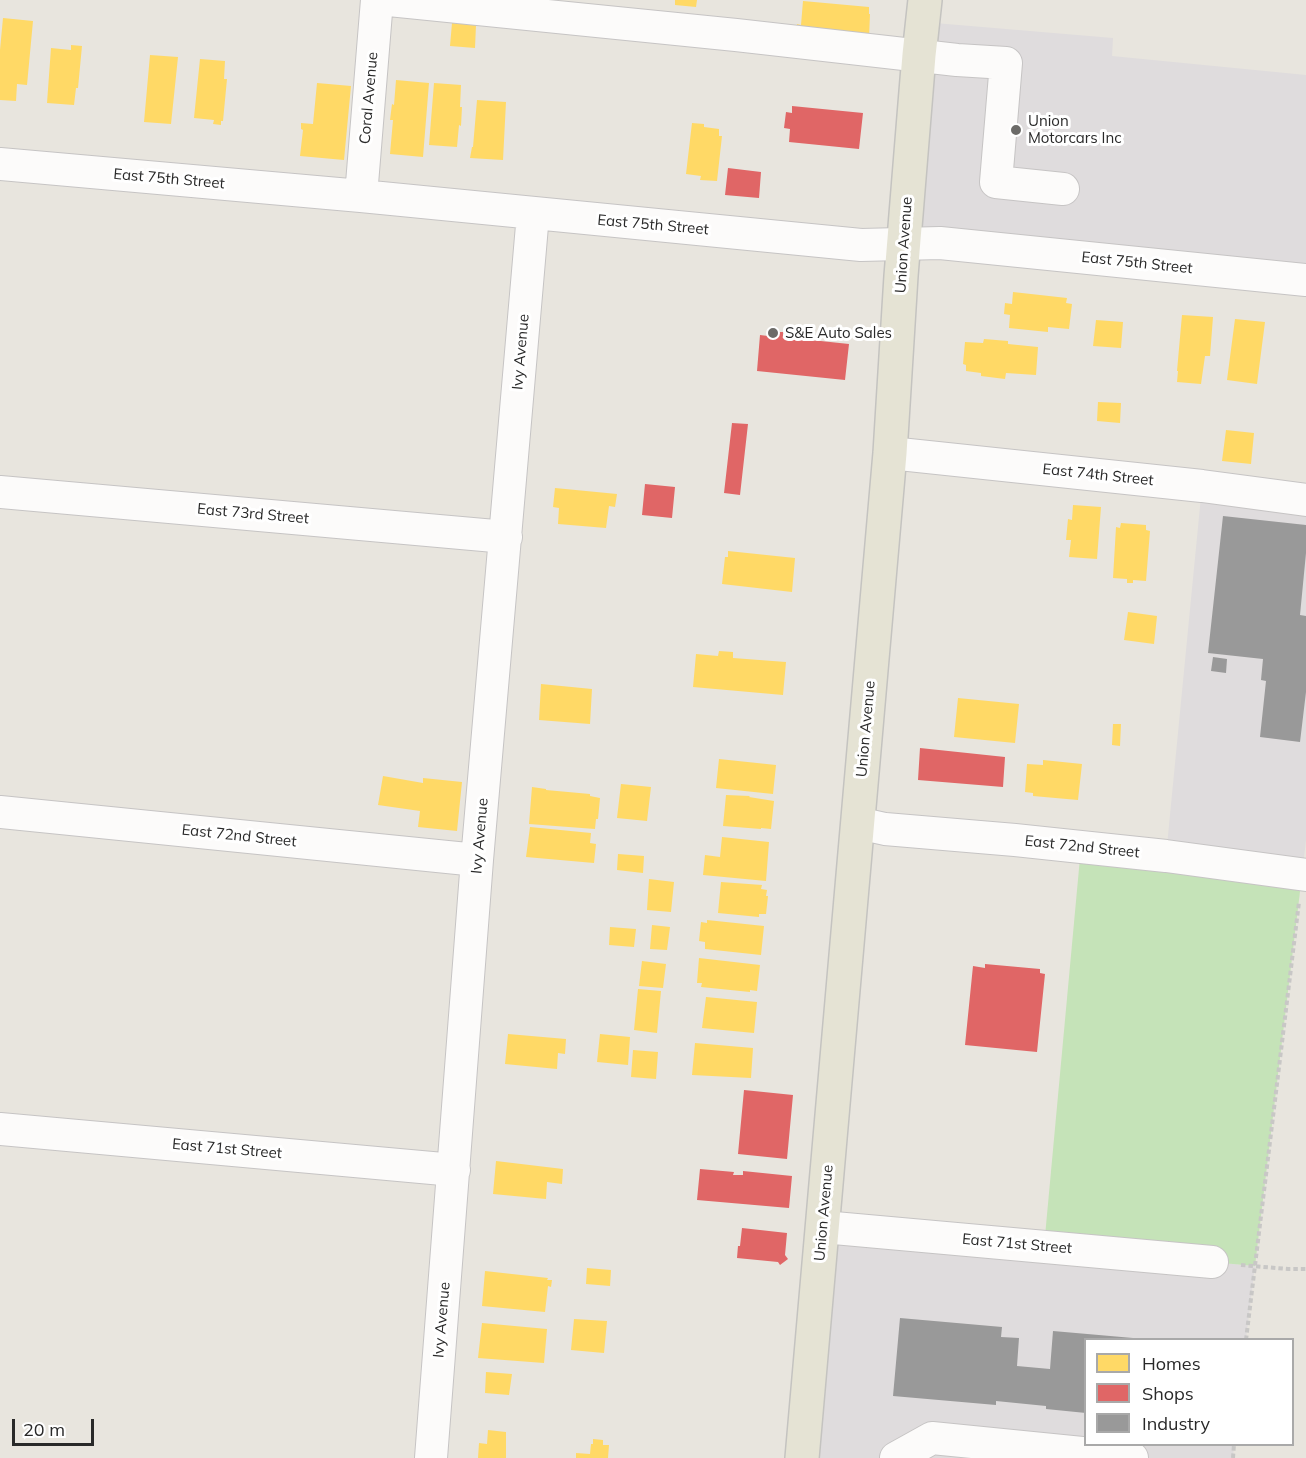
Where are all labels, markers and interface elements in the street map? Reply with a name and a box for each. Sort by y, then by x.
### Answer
street label: Coral Avenue [356,51,382,145]
place label: Union Motorcars Inc [1028,112,1122,147]
marker: Union Motorcars Inc [1009,123,1023,137]
street label: East 75th Street [113,165,225,193]
street label: Union Avenue [892,196,916,294]
street label: East 75th Street [597,211,709,239]
street label: East 75th Street [1081,248,1193,278]
street label: Ivy Avenue [509,313,533,391]
place label: S&E Auto Sales [785,324,892,342]
marker: S&E Auto Sales [766,326,780,340]
street label: East 74th Street [1042,460,1154,490]
street label: East 73rd Street [196,500,310,528]
street label: Union Avenue [853,680,879,778]
street label: Ivy Avenue [468,797,492,875]
street label: East 72nd Street [181,821,297,851]
street label: East 72nd Street [1024,832,1140,862]
street label: East 71st Street [171,1135,283,1163]
street label: Union Avenue [811,1164,837,1262]
street label: East 71st Street [961,1230,1073,1258]
street label: Ivy Avenue [430,1281,454,1359]
legend [1084,1338,1294,1446]
text: Homes [1142,1352,1201,1375]
text: Shops [1142,1382,1194,1405]
scale bar [15,1407,98,1445]
text: Industry [1142,1412,1210,1435]
text: 20 m [23,1418,65,1441]

